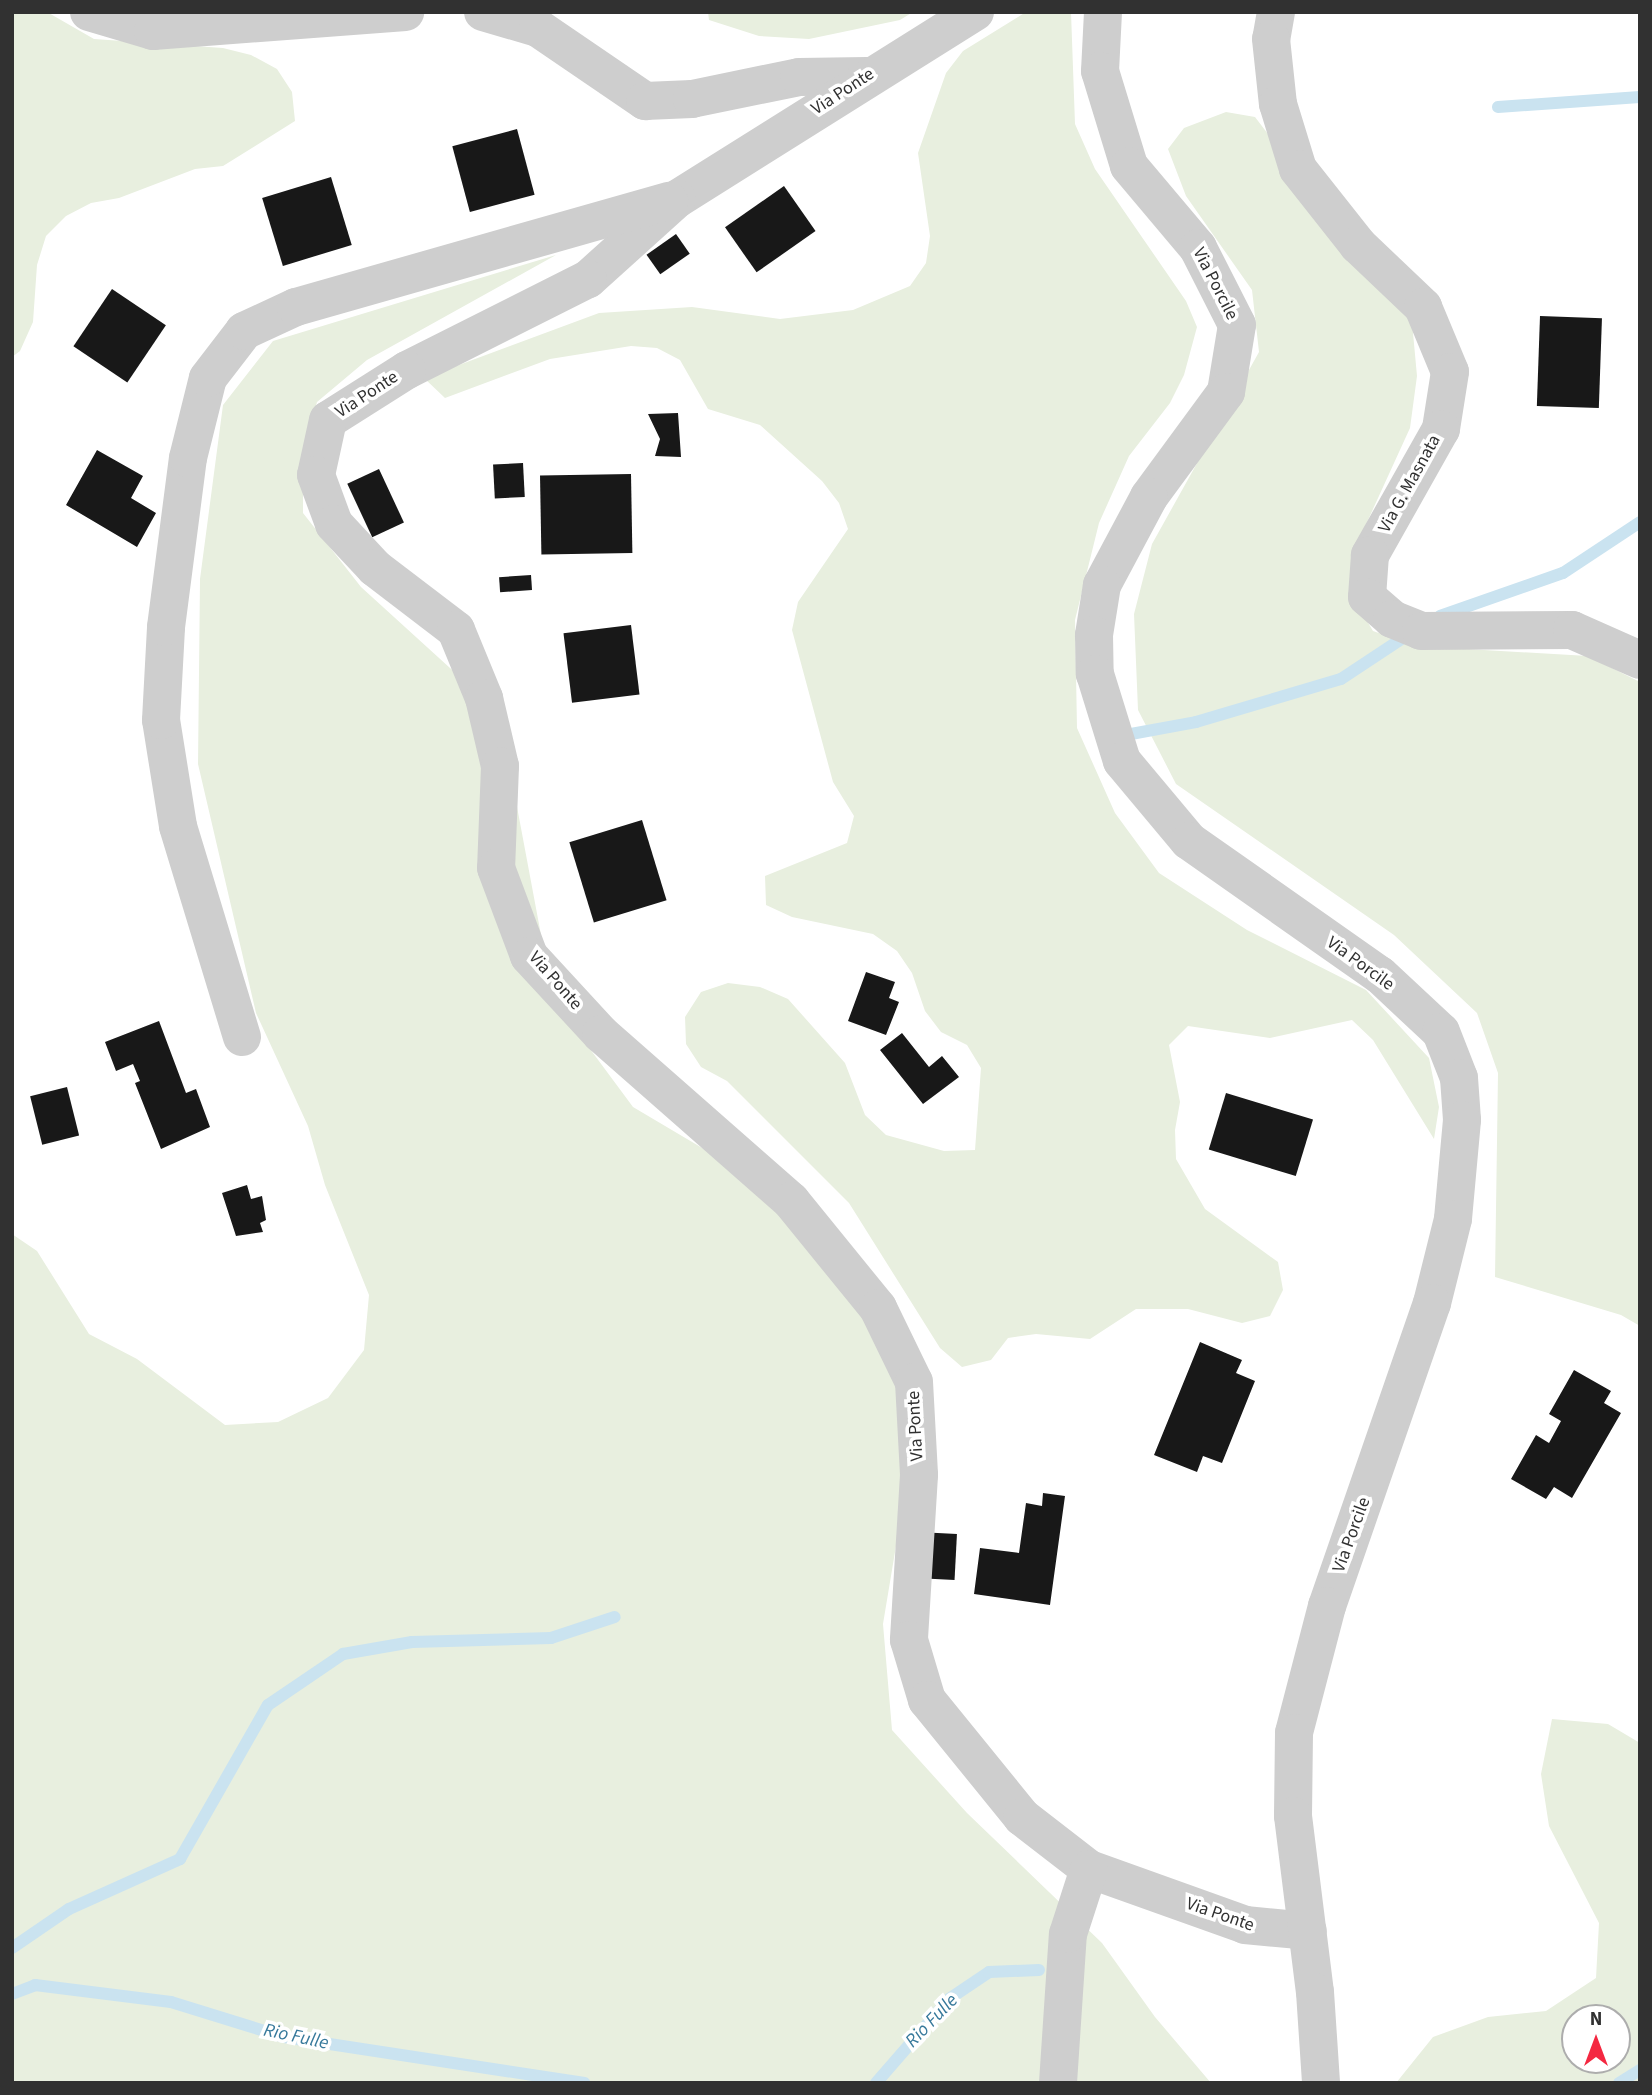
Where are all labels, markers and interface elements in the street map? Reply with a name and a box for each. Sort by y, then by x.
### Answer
street label: Via Ponte [808,64,878,120]
street label: Via Porcile [1188,244,1242,324]
street label: Via Ponte [332,367,402,423]
street label: Via G. Masnata [1374,431,1446,537]
street label: Via Porcile [1322,932,1398,996]
street label: Via Ponte [524,947,586,1015]
street label: Via Ponte [903,1390,929,1462]
street label: Via Porcile [1328,1495,1376,1575]
street label: Via Ponte [1183,1893,1257,1937]
water label: Rio Fulle [901,1989,963,2053]
north arrow [1561,2004,1631,2074]
text: N [1590,2006,1602,2033]
water label: Rio Fulle [261,2019,331,2055]

